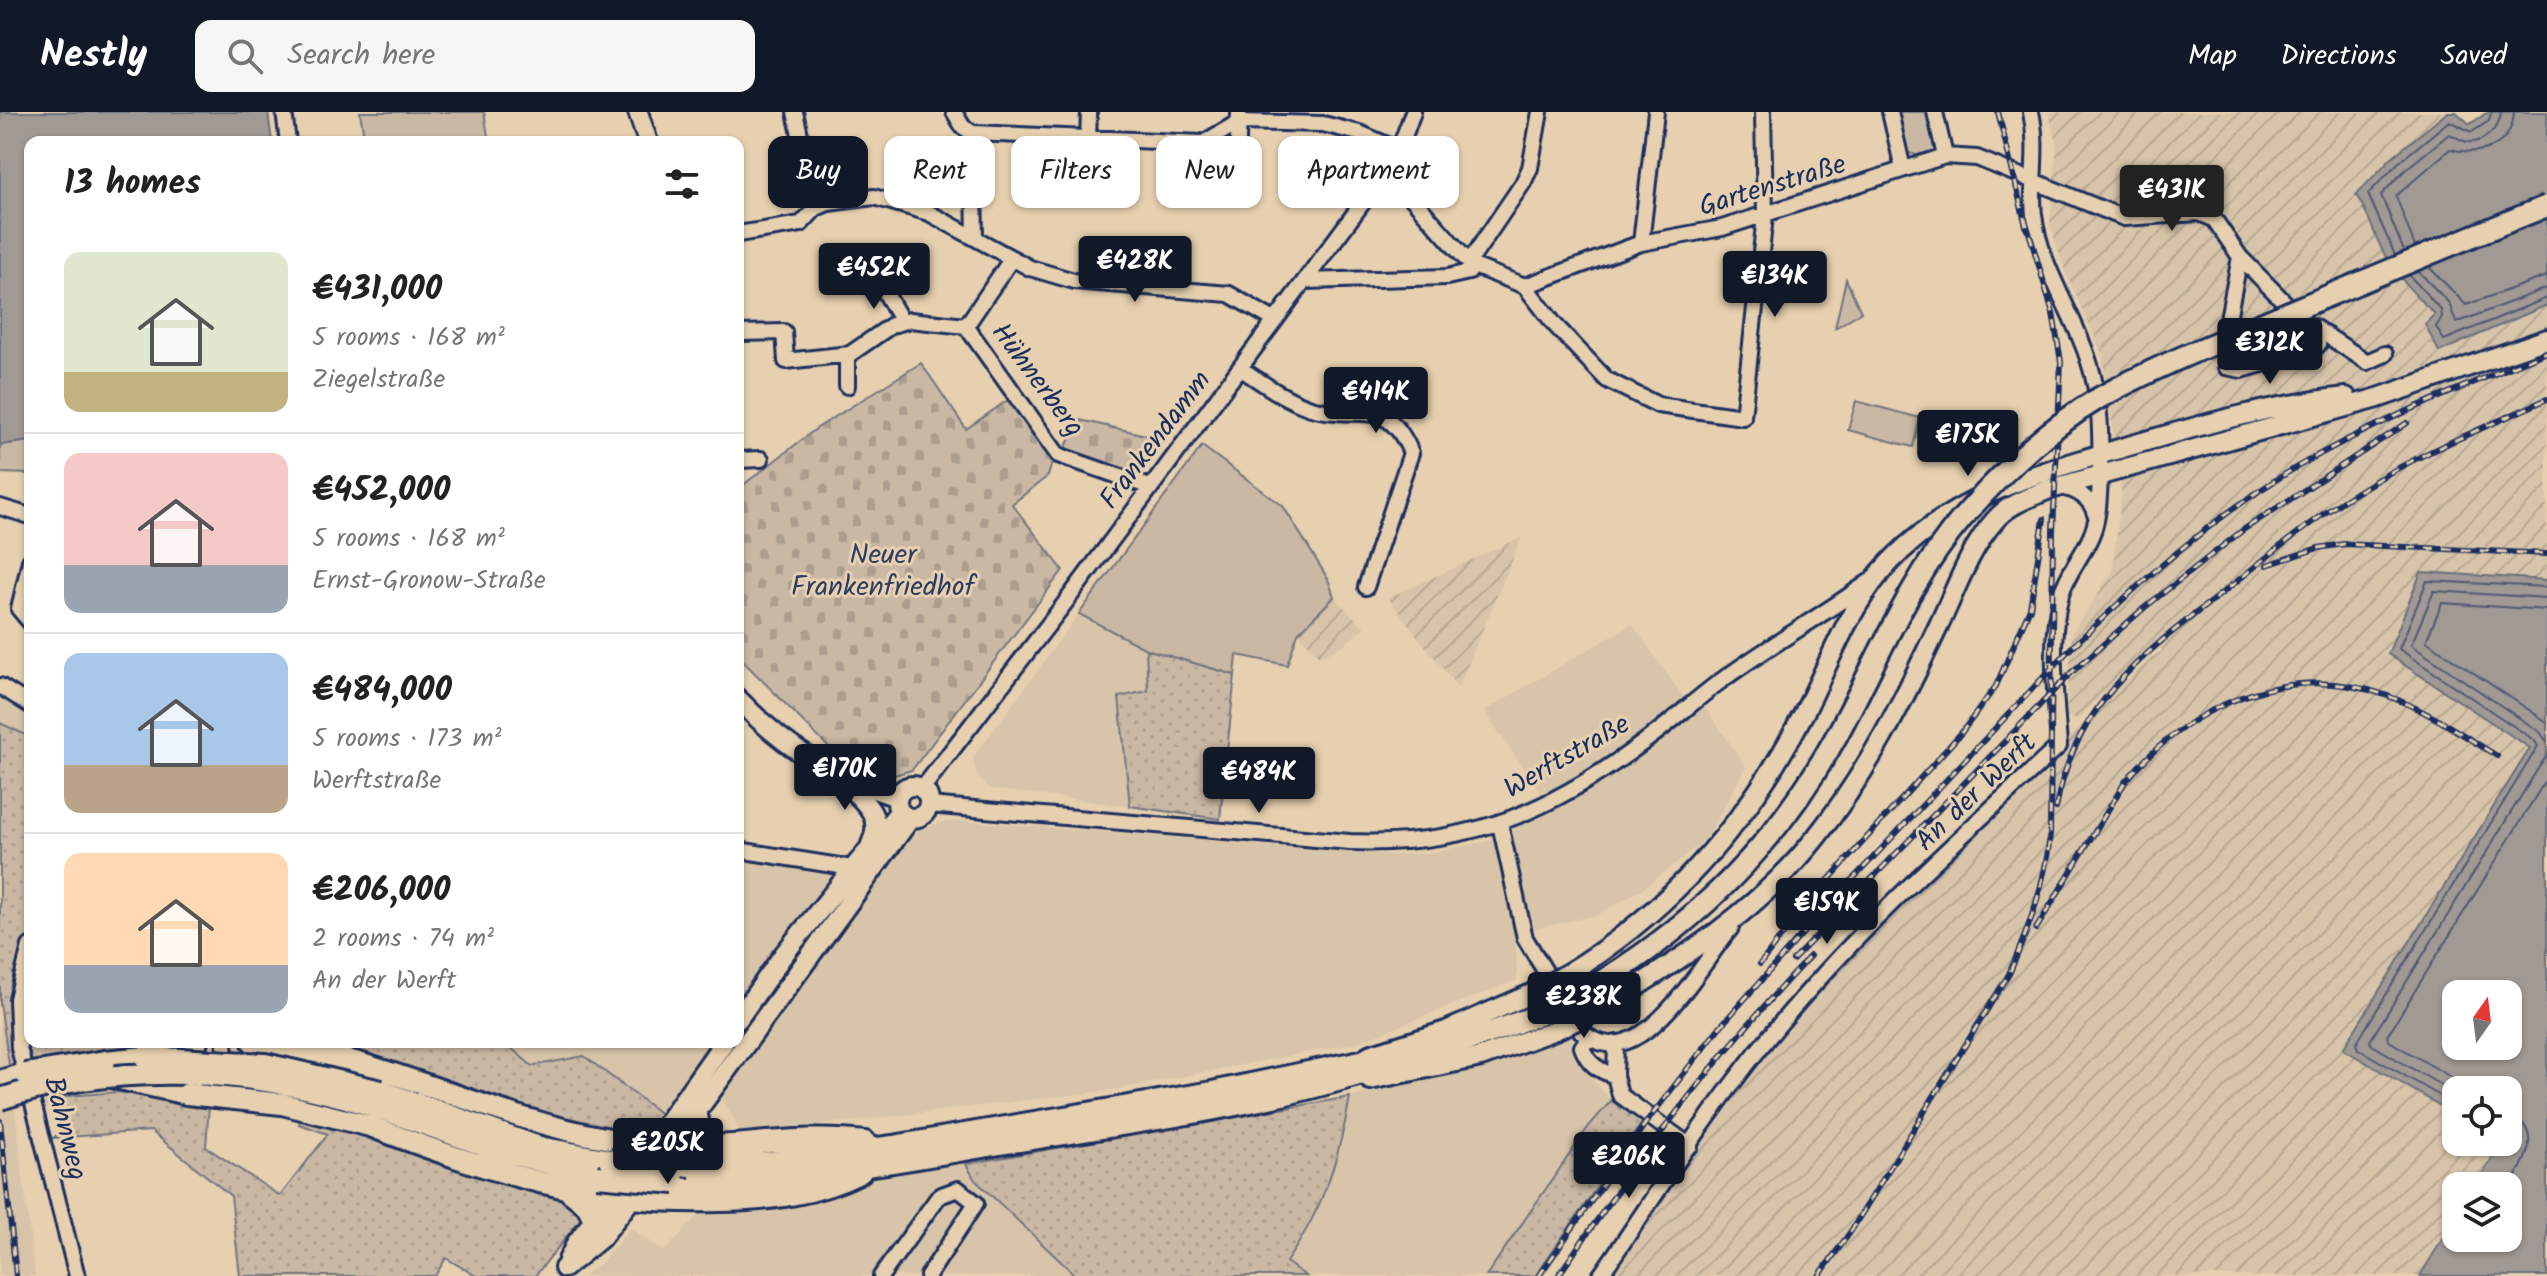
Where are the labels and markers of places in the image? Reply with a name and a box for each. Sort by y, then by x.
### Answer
pin: €431K [2116,165,2228,233]
pin: €428K [1079,236,1191,304]
pin: €452K [818,243,930,311]
pin: €134K [1719,251,1831,319]
pin: €312K [2214,318,2326,386]
pin: €414K [1320,367,1432,435]
pin: €175K [1912,410,2024,478]
pin: €170K [789,744,901,812]
pin: €484K [1203,747,1315,815]
pin: €159K [1771,878,1883,946]
pin: €238K [1528,972,1640,1040]
pin: €205K [612,1118,724,1186]
pin: €206K [1573,1132,1685,1200]

